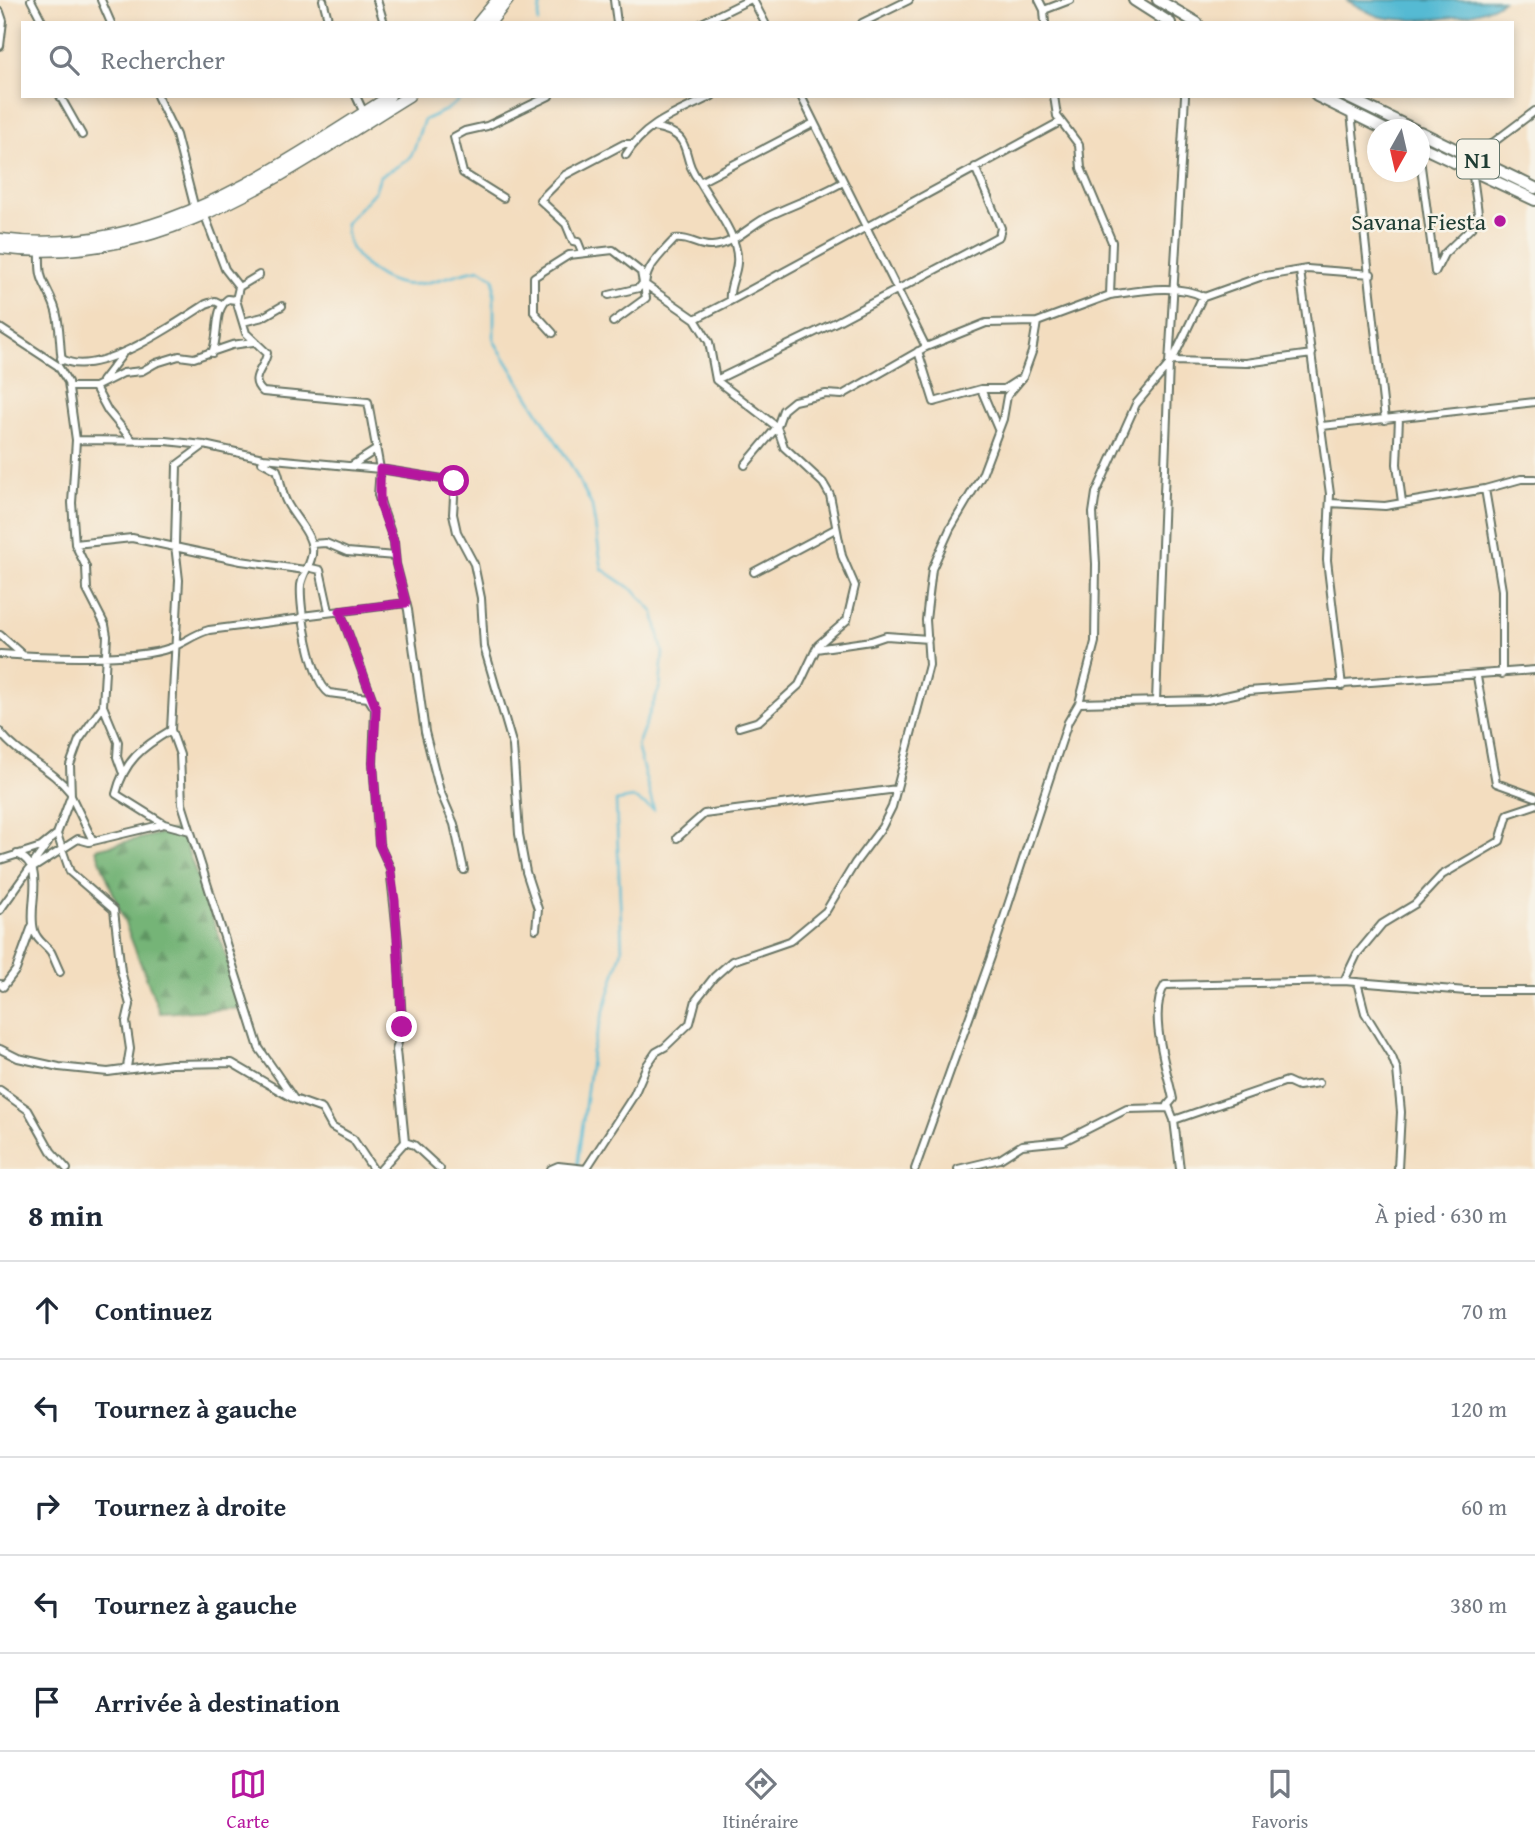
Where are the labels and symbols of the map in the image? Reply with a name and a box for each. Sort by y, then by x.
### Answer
north arrow [1367,119,1430,182]
road number: N1 [1457,140,1499,178]
place label: Savana Fiesta [1351,204,1487,239]
marker: Savana Fiesta [1492,213,1508,229]
route start [438,465,469,496]
route end [386,1011,417,1042]

